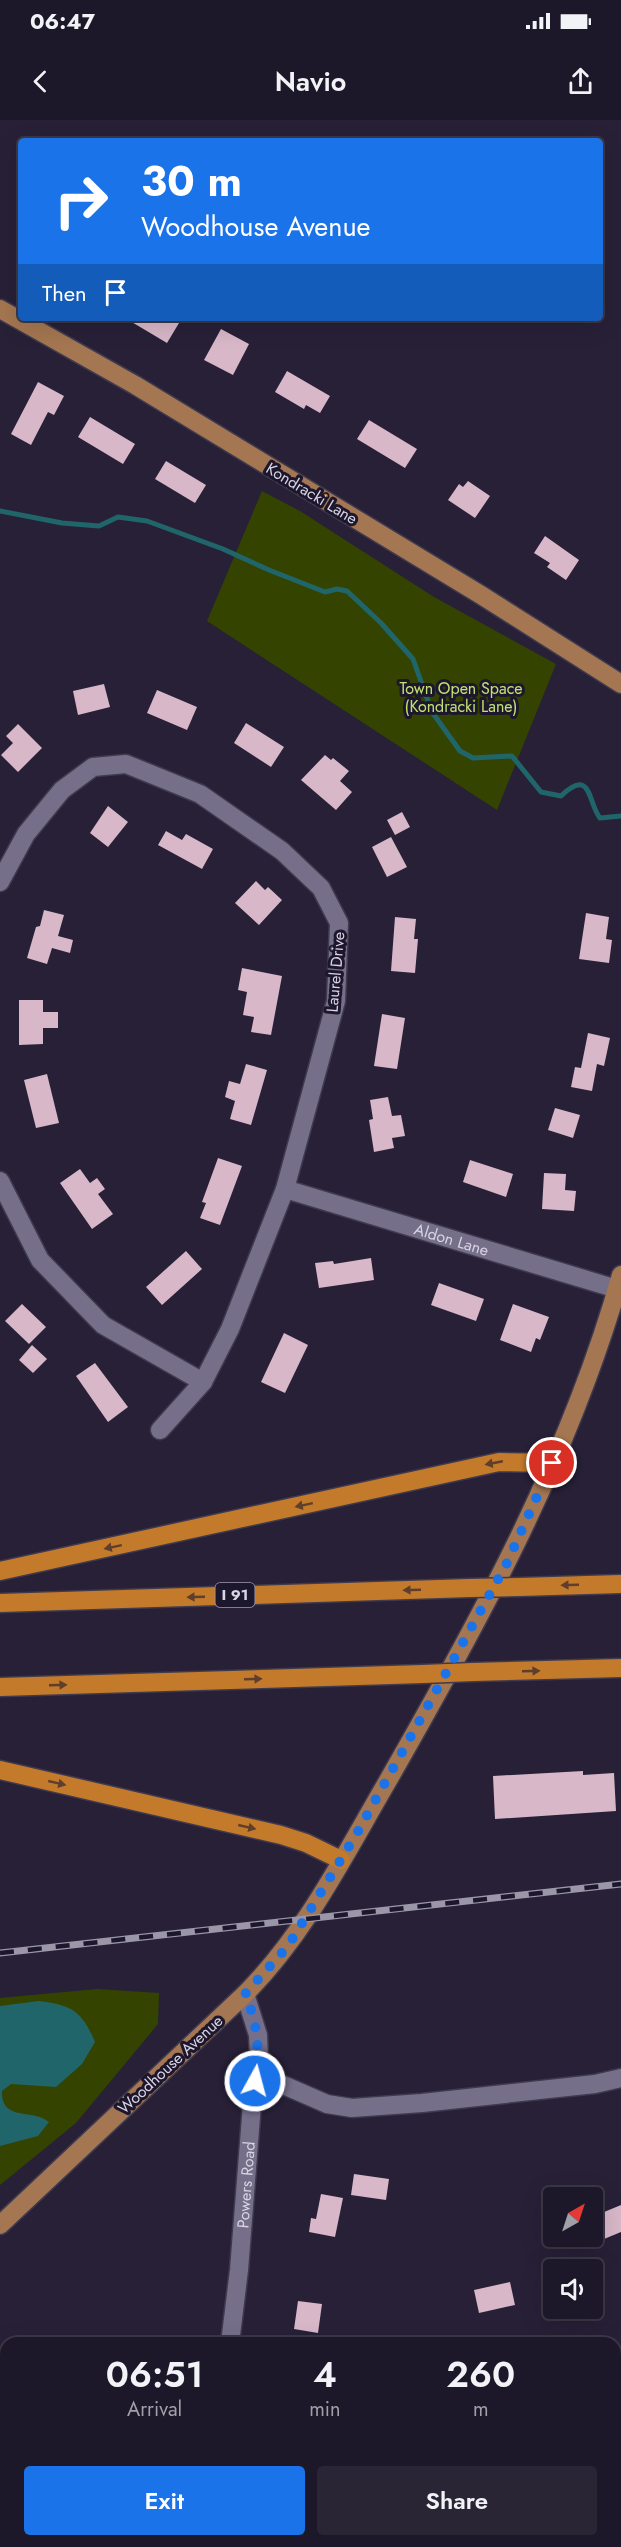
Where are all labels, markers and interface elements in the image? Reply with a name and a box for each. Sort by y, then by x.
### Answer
text: 06:47 [30,5,95,37]
text: Navio [275,62,346,101]
icon: back [24,65,57,98]
icon: share [564,65,597,98]
text: 30 m [141,151,242,212]
icon: right [42,162,120,240]
text: Woodhouse Avenue [141,207,371,246]
icon: arrive [99,276,132,309]
text: Then [42,277,87,309]
street label: Kondracki Lane [262,457,362,530]
park label: Town Open Space (Kondracki Lane) [399,677,523,718]
street label: Laurel Drive [321,931,350,1013]
street label: Aldon Lane [411,1218,492,1262]
pin [526,1437,577,1488]
icon: arrive [535,1446,568,1479]
one-way arrow [484,1459,503,1468]
one-way arrow [294,1500,313,1510]
one-way arrow [104,1543,123,1552]
one-way arrow [561,1581,580,1590]
road number: I 91 [216,1583,254,1607]
one-way arrow [402,1585,421,1595]
one-way arrow [186,1592,205,1601]
one-way arrow [522,1666,541,1675]
one-way arrow [244,1674,263,1684]
one-way arrow [49,1680,68,1690]
one-way arrow [48,1778,66,1788]
one-way arrow [238,1822,256,1832]
street label: Woodhouse Avenue [113,2010,228,2119]
position arrow [223,2049,287,2113]
street label: Powers Road [231,2141,261,2229]
north arrow [543,2187,603,2247]
map controls [543,2187,603,2319]
button: sound [543,2259,603,2319]
text: 06:51 [106,2348,203,2400]
text: 4 [313,2348,337,2400]
text: 260 [446,2348,515,2400]
text: Arrival [127,2395,182,2424]
text: min [309,2395,341,2424]
text: m [473,2395,489,2424]
button: Exit [24,2466,305,2535]
button: Share [317,2466,597,2535]

